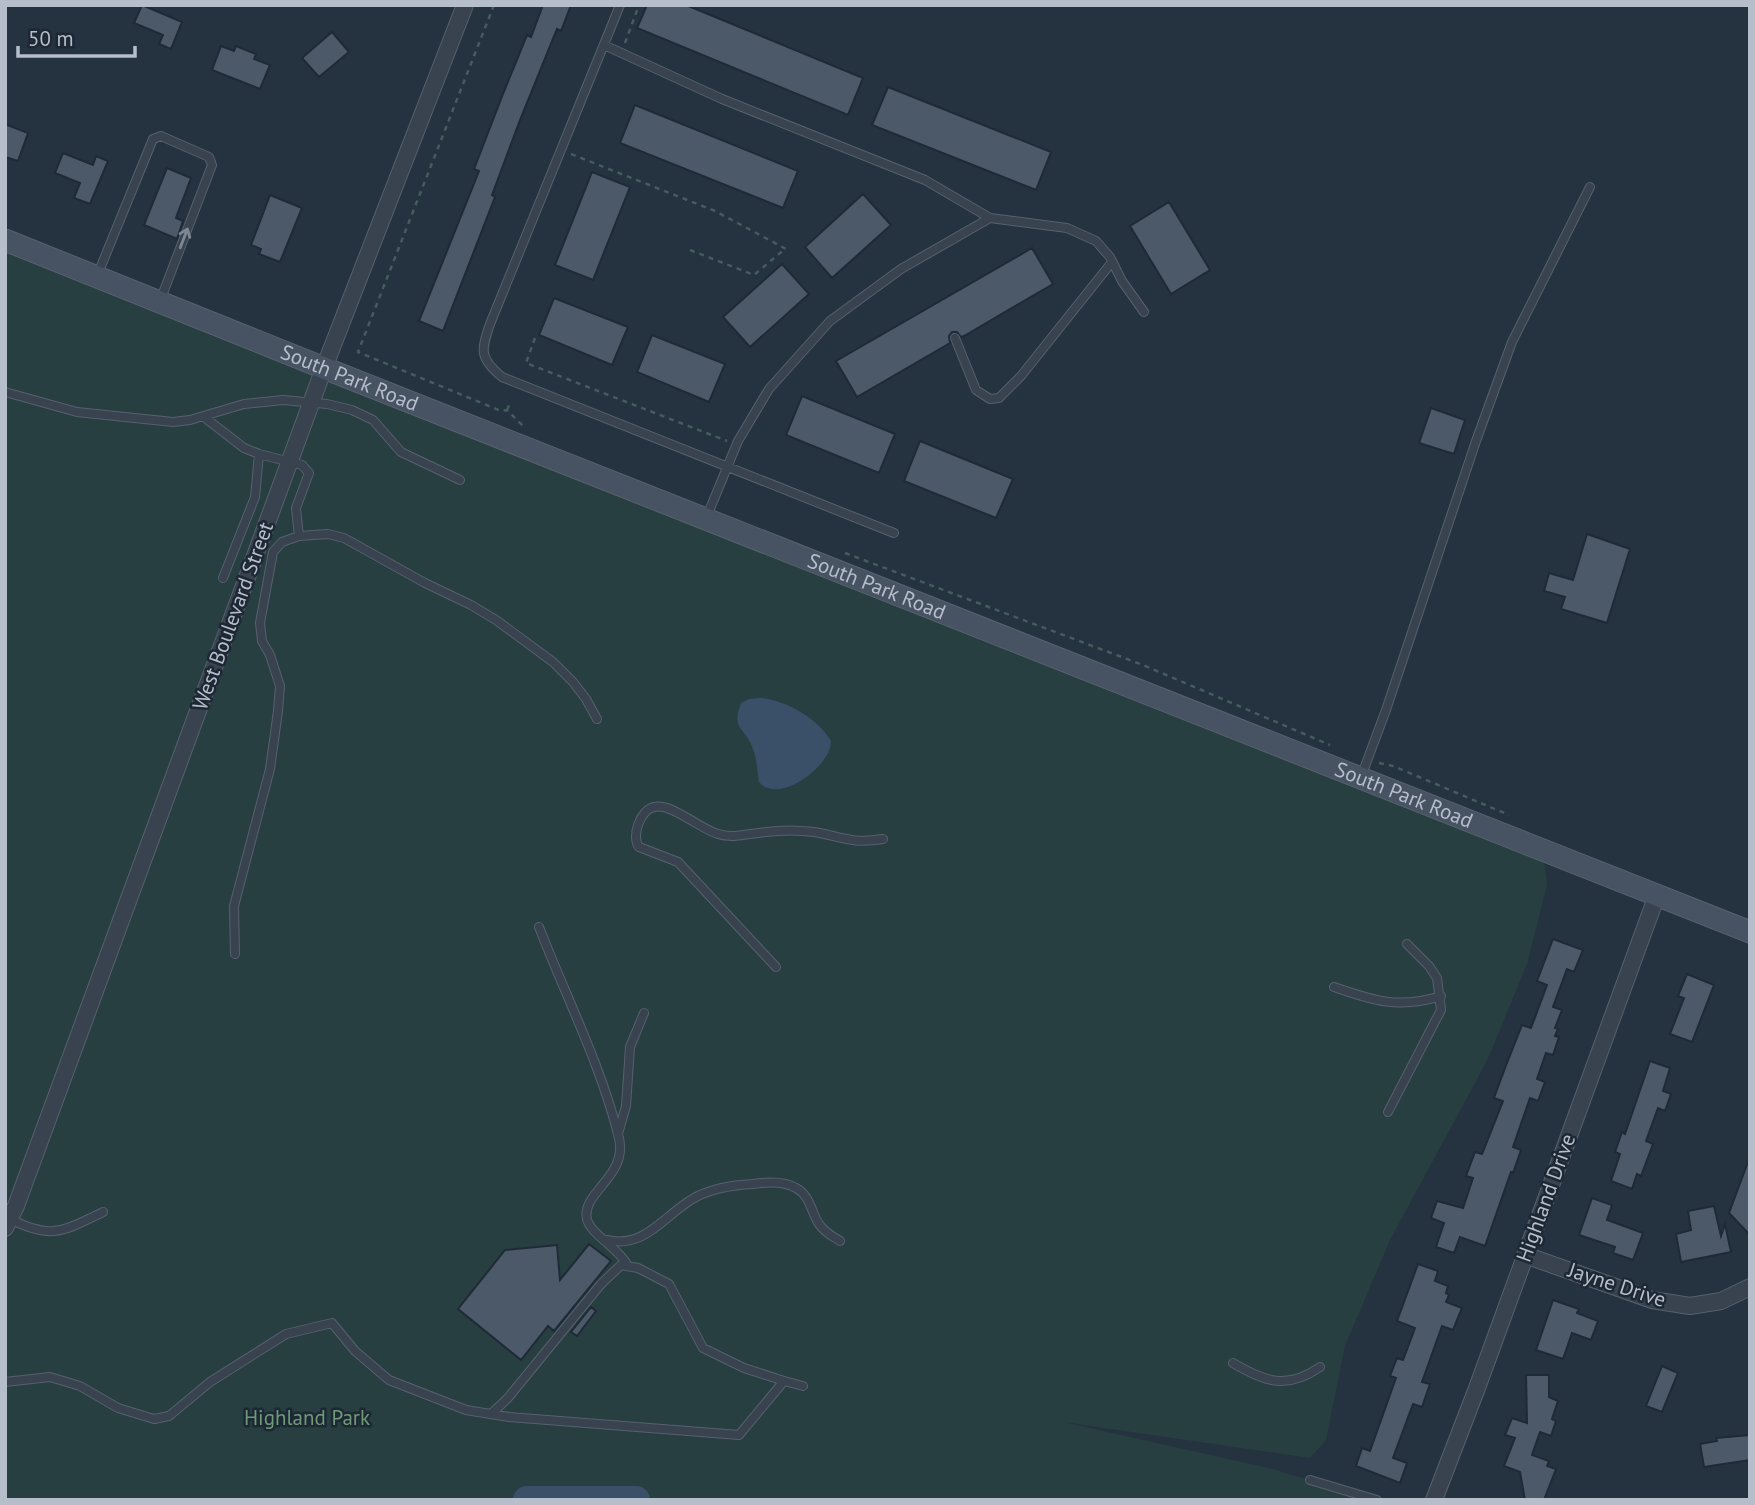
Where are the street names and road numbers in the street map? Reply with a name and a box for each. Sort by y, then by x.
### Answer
street label: South Park Road [277,338,422,417]
street label: West Boulevard Street [186,518,279,714]
street label: South Park Road [804,547,950,626]
street label: South Park Road [1331,755,1477,834]
street label: Highland Drive [1510,1130,1581,1266]
street label: Jayne Drive [1564,1256,1669,1313]

